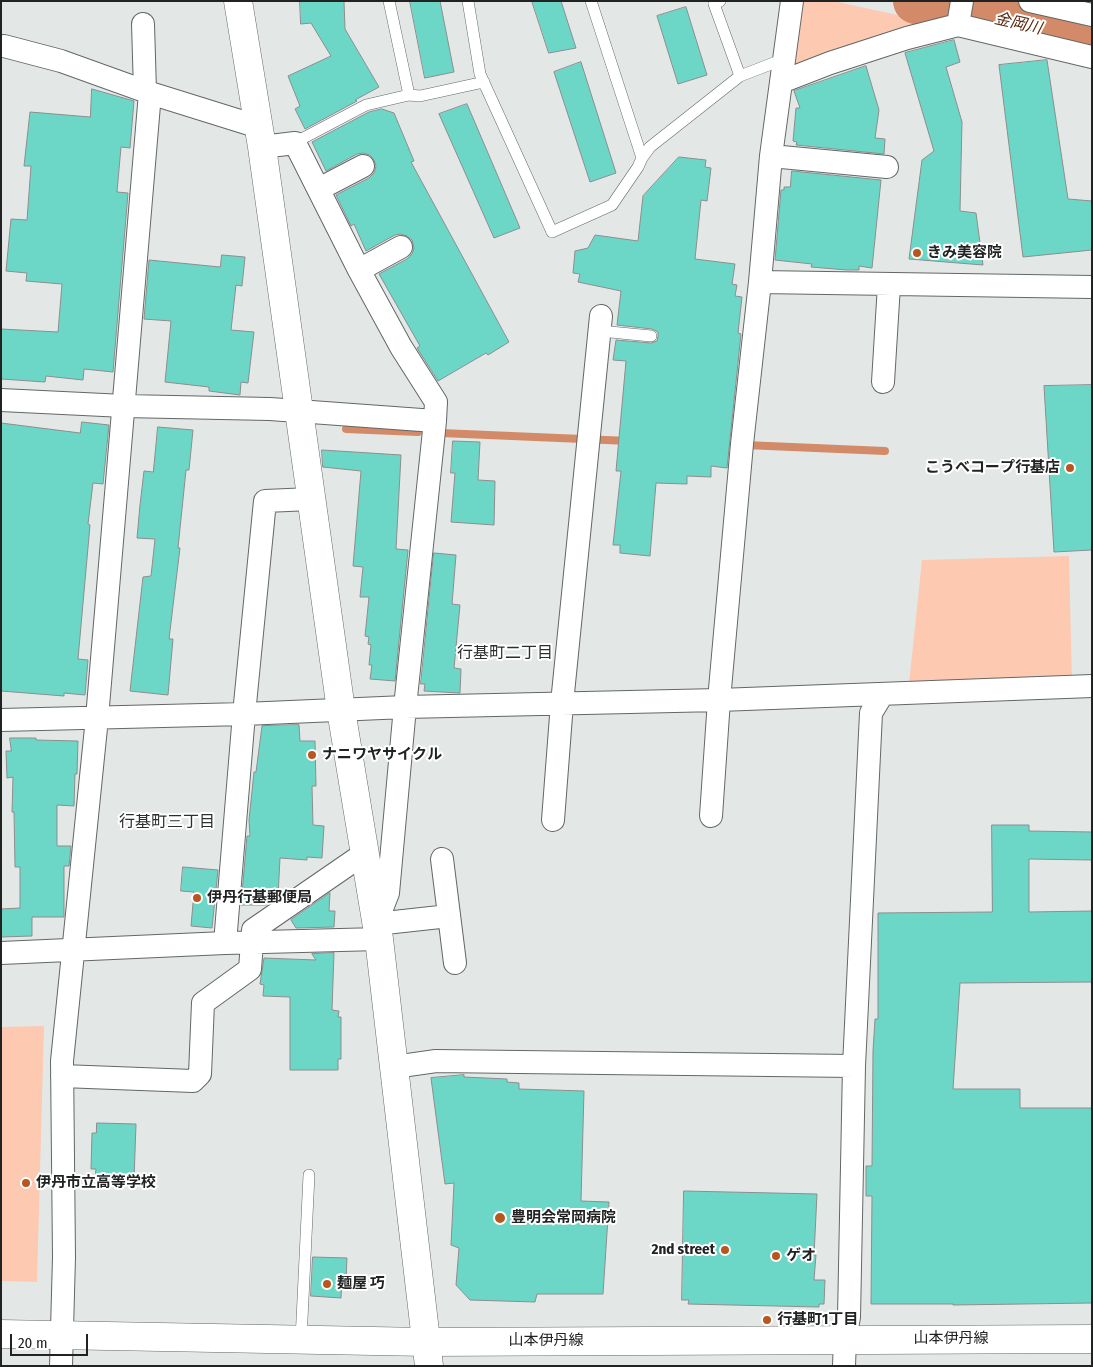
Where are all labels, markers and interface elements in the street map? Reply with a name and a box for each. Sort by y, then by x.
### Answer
water label: 金岡川 [992,9,1044,39]
place label: きみ美容院 [927,244,1002,262]
marker: きみ美容院 [911,247,923,259]
place label: こうべコープ行基店 [925,459,1060,477]
marker: こうべコープ行基店 [1064,462,1076,474]
district label: 行基町二丁目 [457,644,553,664]
place label: ナニワヤサイクル [322,746,442,764]
marker: ナニワヤサイクル [306,749,318,761]
district label: 行基町三丁目 [119,813,215,833]
place label: 伊丹行基郵便局 [207,889,312,907]
marker: 伊丹行基郵便局 [191,892,203,904]
place label: 伊丹市立高等学校 [36,1174,156,1192]
marker: 伊丹市立高等学校 [20,1177,32,1189]
place label: 豊明会常岡病院 [511,1209,616,1227]
marker: 豊明会常岡病院 [493,1211,507,1225]
place label: 2nd street [651,1241,715,1259]
marker: 2nd street [719,1244,731,1256]
place label: ゲオ [786,1247,816,1265]
marker: ゲオ [770,1250,782,1262]
place label: 麺屋 巧 [337,1275,385,1293]
marker: 麺屋 巧 [321,1278,333,1290]
place label: 行基町1丁目 [777,1311,858,1329]
marker: 行基町1丁目 [761,1314,773,1326]
scale bar [12,1324,90,1356]
street label: 山本伊丹線 [914,1330,988,1348]
street label: 山本伊丹線 [509,1332,583,1350]
text: 20 m [18,1334,48,1352]

